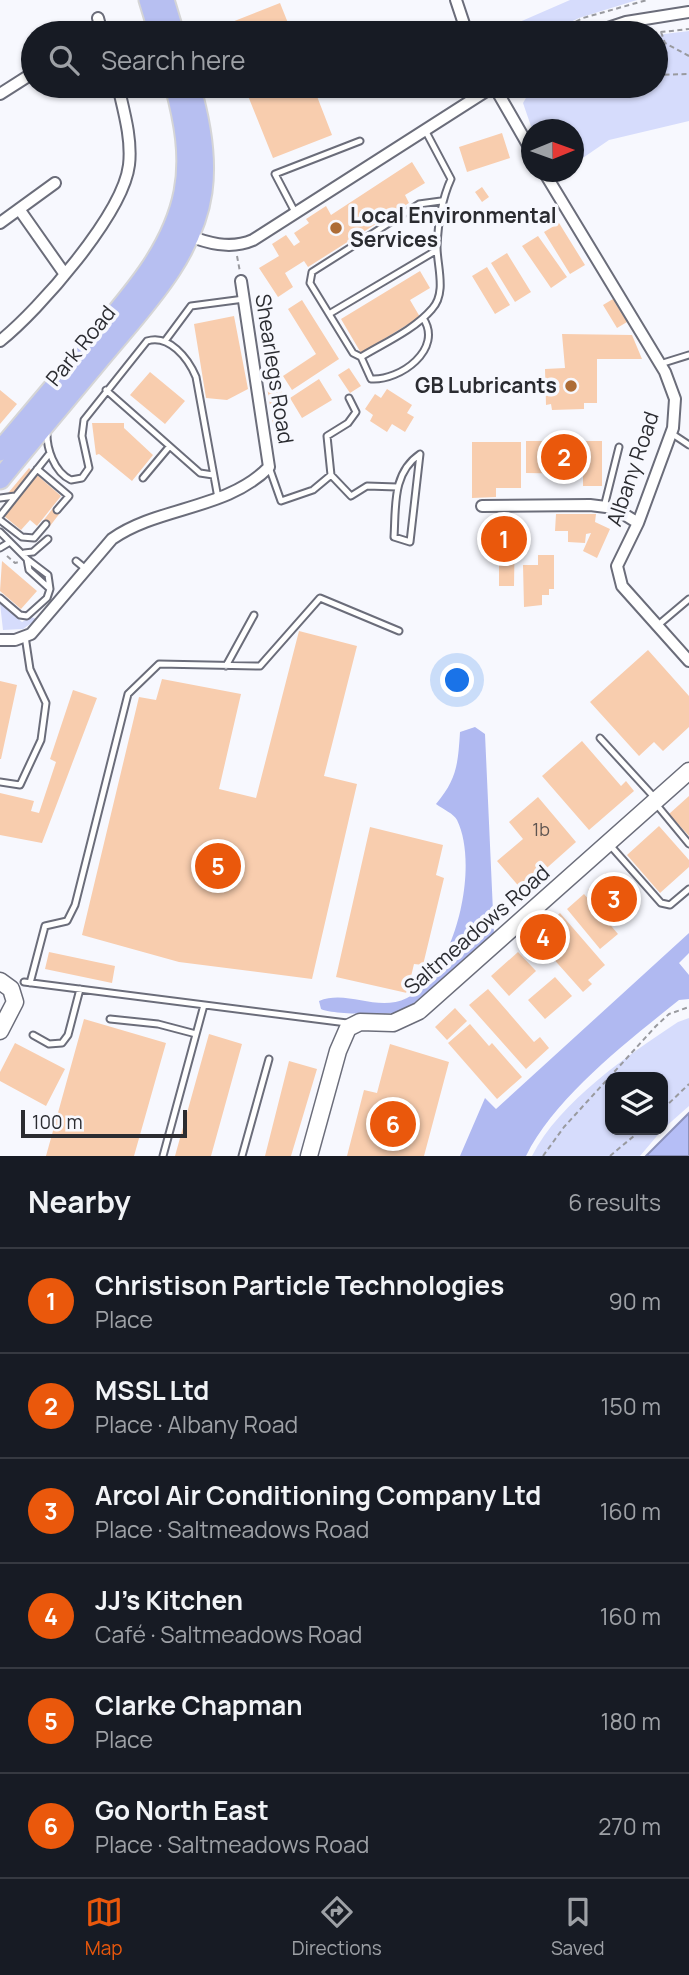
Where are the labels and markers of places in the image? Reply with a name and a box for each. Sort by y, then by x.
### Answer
place label: Local Environmental Services [350,201,557,253]
marker: Local Environmental Services [328,220,344,236]
place label: GB Lubricants [415,371,557,399]
marker: GB Lubricants [563,378,579,394]
pin: 2 [541,431,587,483]
pin: 1 [481,513,527,565]
pin: 5 [195,840,241,892]
pin: 3 [591,873,637,925]
pin: 4 [520,911,566,963]
pin: 6 [370,1098,416,1150]

